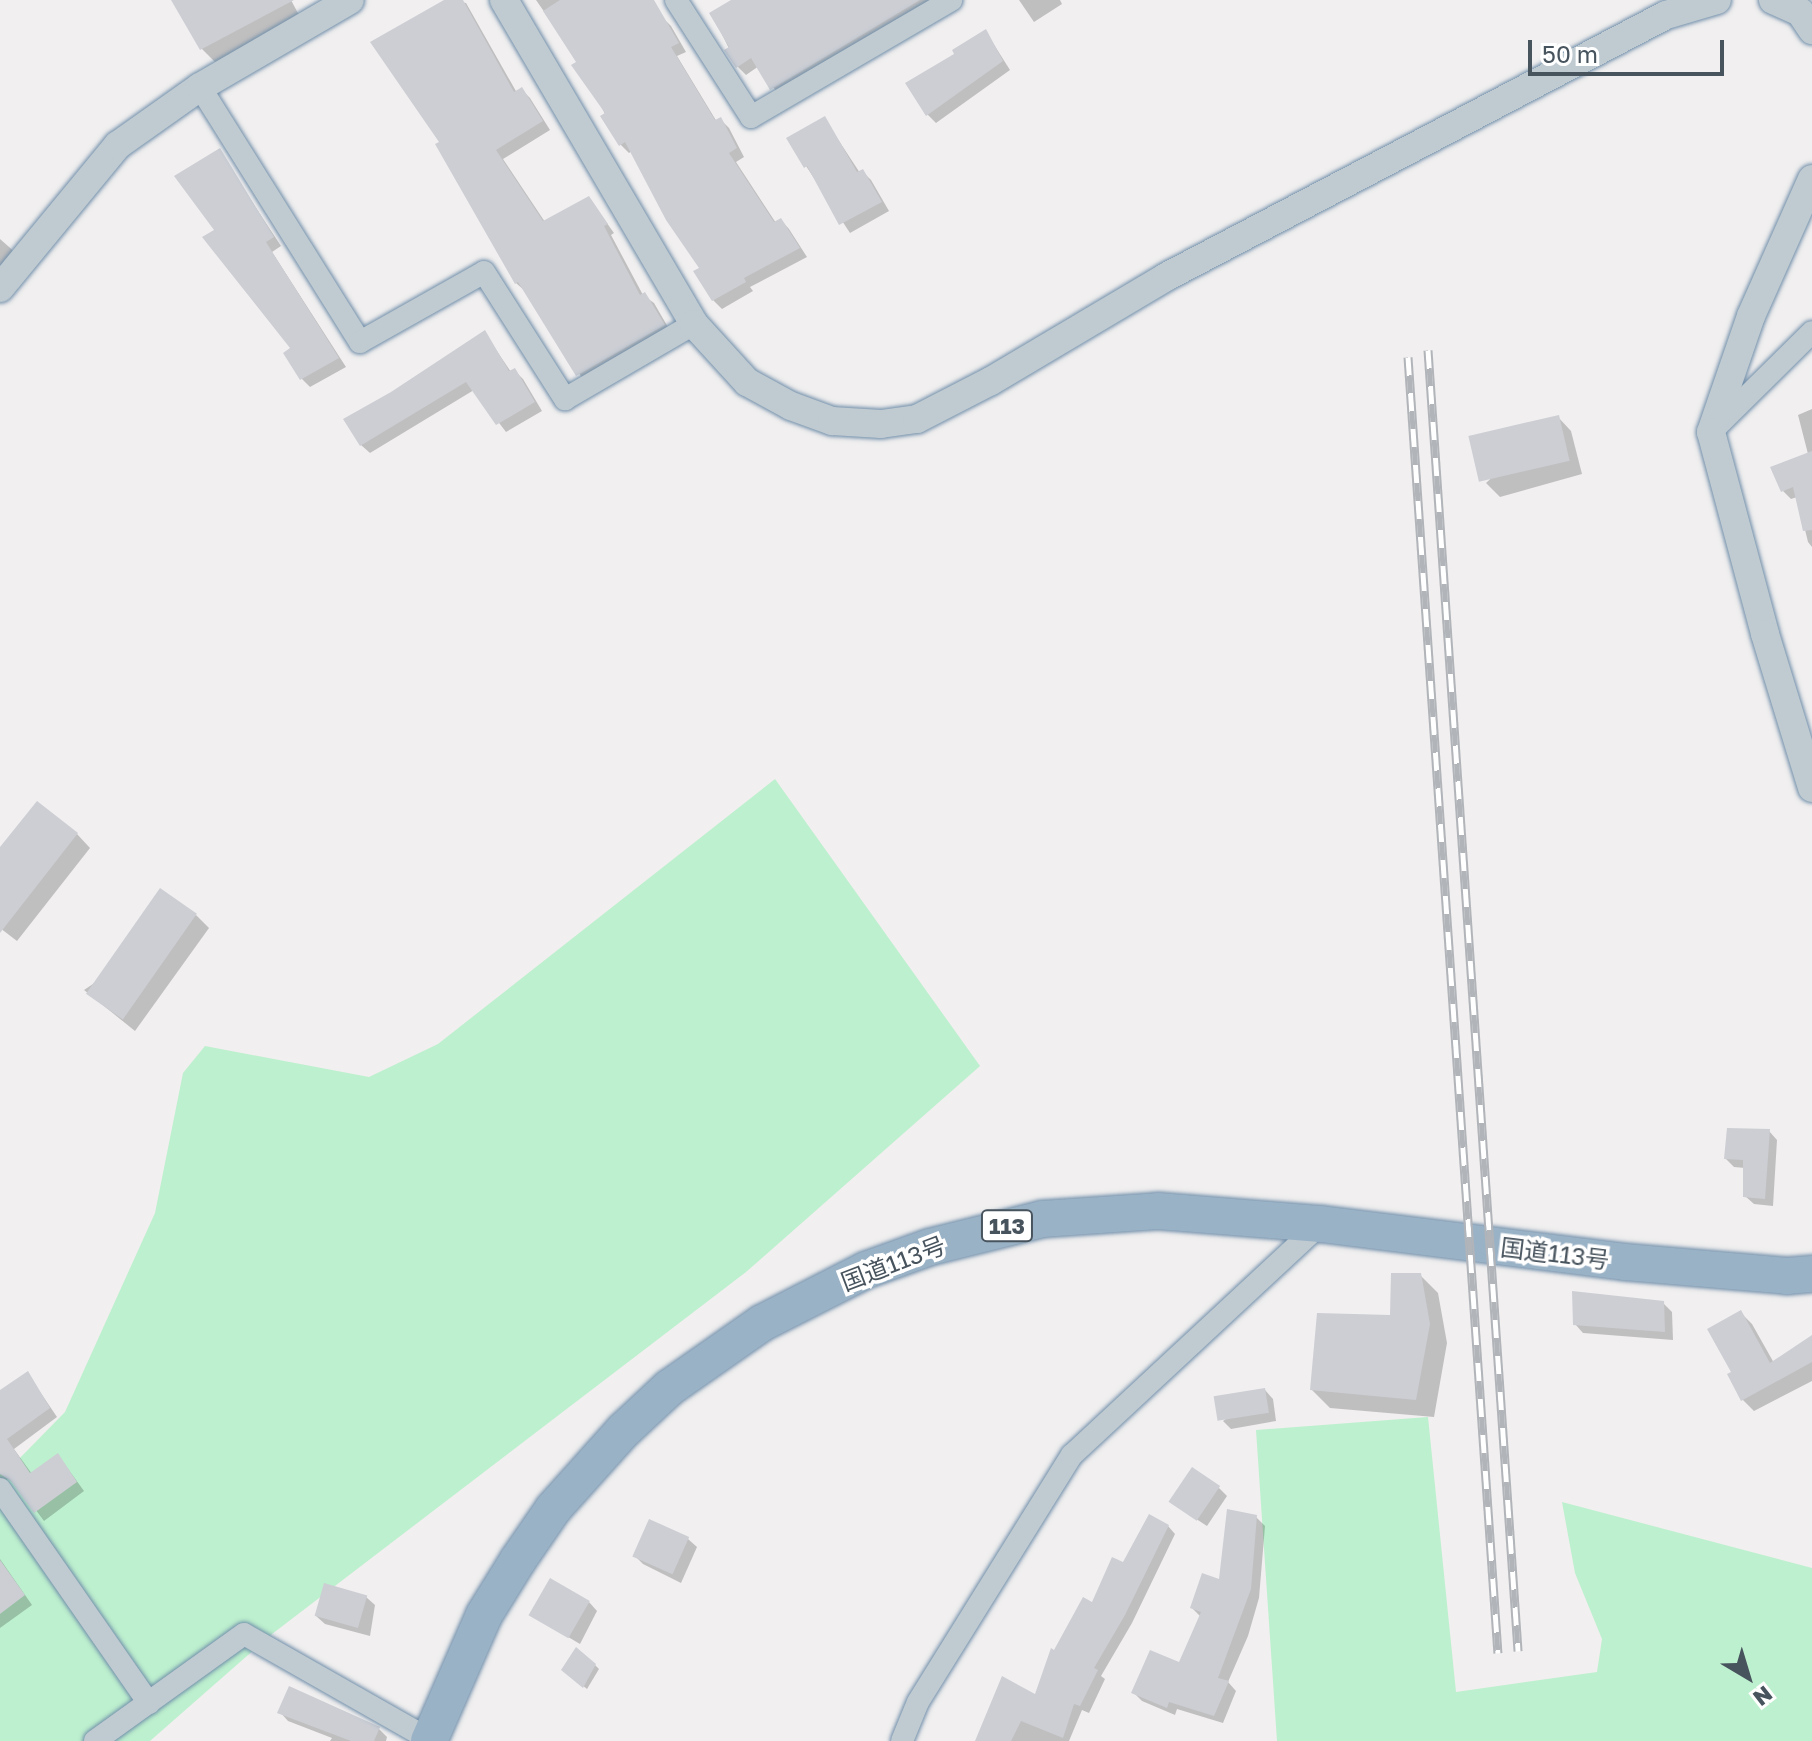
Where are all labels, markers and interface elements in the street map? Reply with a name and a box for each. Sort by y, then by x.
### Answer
scale bar [1532,24,1728,74]
text: 50 m [1542,39,1598,68]
road number: 113 [979,1208,1035,1244]
street label: 国道113号 [837,1230,949,1296]
street label: 国道113号 [1499,1232,1611,1274]
north arrow [1708,1637,1788,1717]
text: N [1748,1681,1778,1712]

